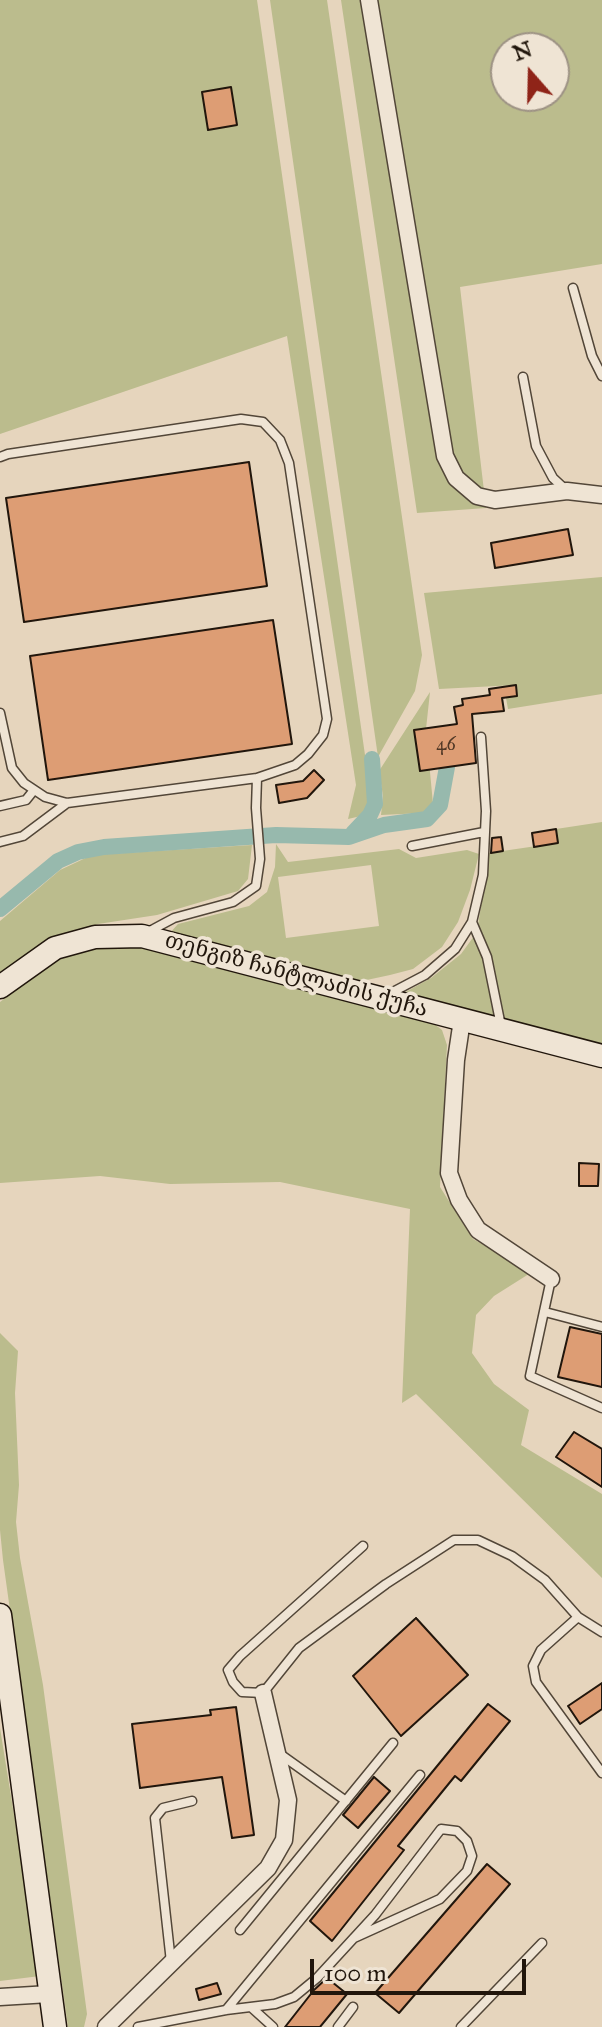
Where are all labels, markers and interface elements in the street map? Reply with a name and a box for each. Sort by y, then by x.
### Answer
north arrow [490,32,570,112]
text: N [509,35,536,67]
house number: 46 [436,735,456,757]
street label: თენგიზ ჩანტლაძის ქუჩა [162,928,430,1024]
scale bar [314,1943,530,1993]
text: 100 m [324,1958,387,1988]

